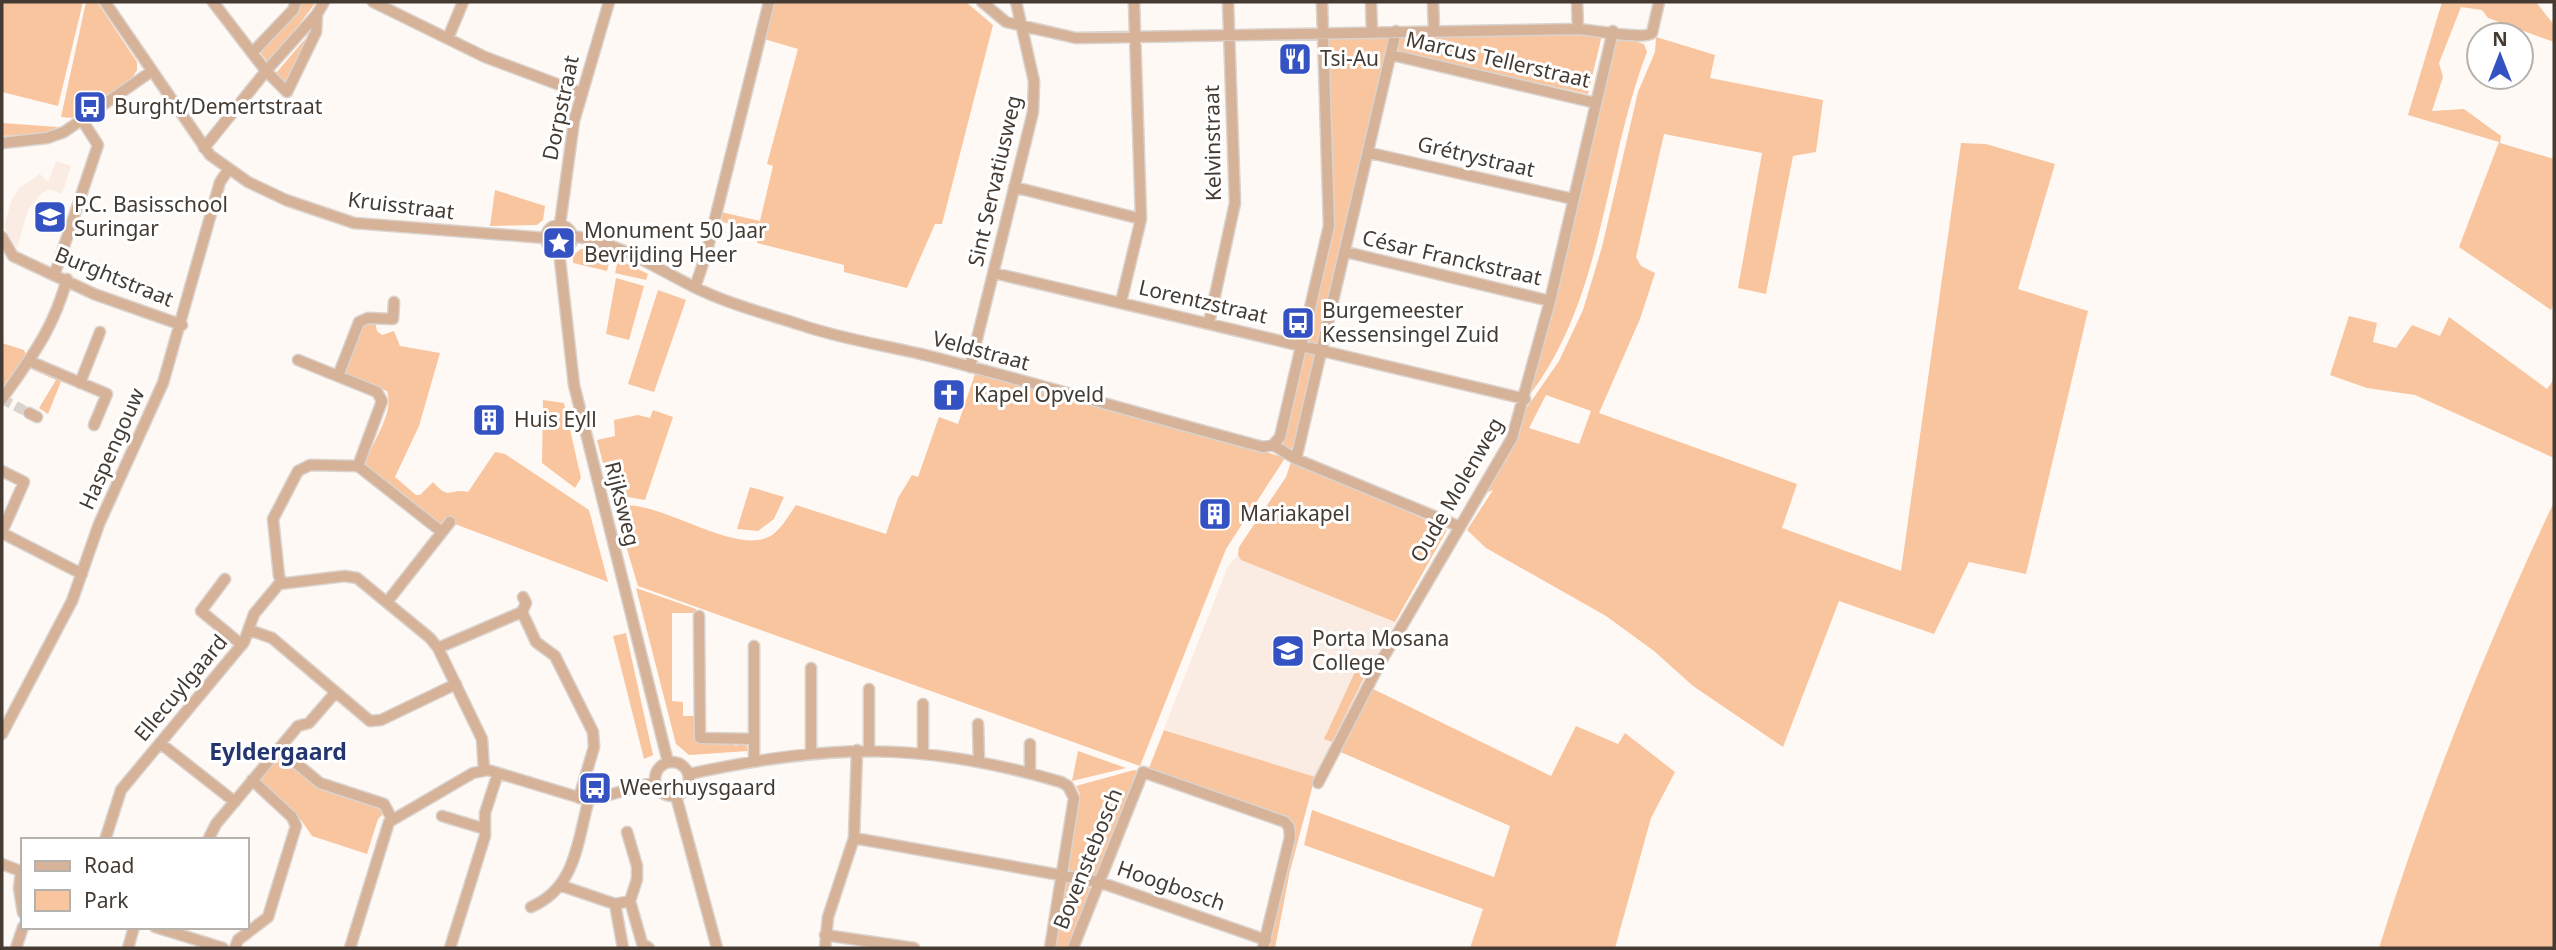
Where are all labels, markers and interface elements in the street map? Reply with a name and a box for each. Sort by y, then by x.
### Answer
north arrow [2465,21,2535,91]
street label: Marcus Tellerstraat [1403,24,1593,94]
text: N [2492,26,2508,52]
restaurant icon: Tsi-Au [1276,40,1314,78]
place label: Tsi-Au [1320,44,1379,72]
street label: Dorpstraat [535,52,585,163]
street label: Kelvinstraat [1197,84,1227,201]
bus stop icon: Burght/Demertstraat [71,88,109,126]
place label: Burght/Demertstraat [114,92,323,120]
street label: Sint Servatiusweg [961,92,1027,269]
street label: Grétrystraat [1415,129,1538,183]
street label: Kruisstraat [346,185,456,225]
place label: P.C. Basisschool Suringar [74,190,228,242]
school or university icon: P.C. Basisschool Suringar [31,198,69,236]
place label: Monument 50 Jaar Bevrijding Heer [584,216,767,268]
street label: César Franckstraat [1360,223,1545,291]
place icon: Monument 50 Jaar Bevrijding Heer [540,224,578,262]
street label: Burghtstraat [51,240,178,313]
street label: Lorentzstraat [1136,273,1271,330]
place label: Burgemeester Kessensingel Zuid [1322,296,1499,348]
bus stop icon: Burgemeester Kessensingel Zuid [1279,304,1317,342]
street label: Veldstraat [930,324,1033,377]
church icon: Kapel Opveld [930,376,968,414]
place label: Kapel Opveld [974,380,1104,408]
street label: Haspengouw [72,383,151,514]
building icon: Huis Eyll [470,401,508,439]
place label: Huis Eyll [514,405,597,433]
street label: Oude Molenweg [1403,412,1509,567]
street label: Rijksweg [599,458,647,549]
building icon: Mariakapel [1196,495,1234,533]
place label: Mariakapel [1240,499,1350,527]
place label: Porta Mosana College [1312,624,1449,676]
street label: Ellecuylgaard [127,628,233,747]
school or university icon: Porta Mosana College [1269,632,1307,670]
district label: Eyldergaard [209,735,347,767]
bus stop icon: Weerhuysgaard [576,769,614,807]
place label: Weerhuysgaard [620,773,776,801]
street label: Bovenstebosch [1046,784,1128,933]
legend [21,838,248,929]
text: Road [84,851,134,879]
street label: Hoogbosch [1114,853,1229,917]
text: Park [84,886,129,914]

